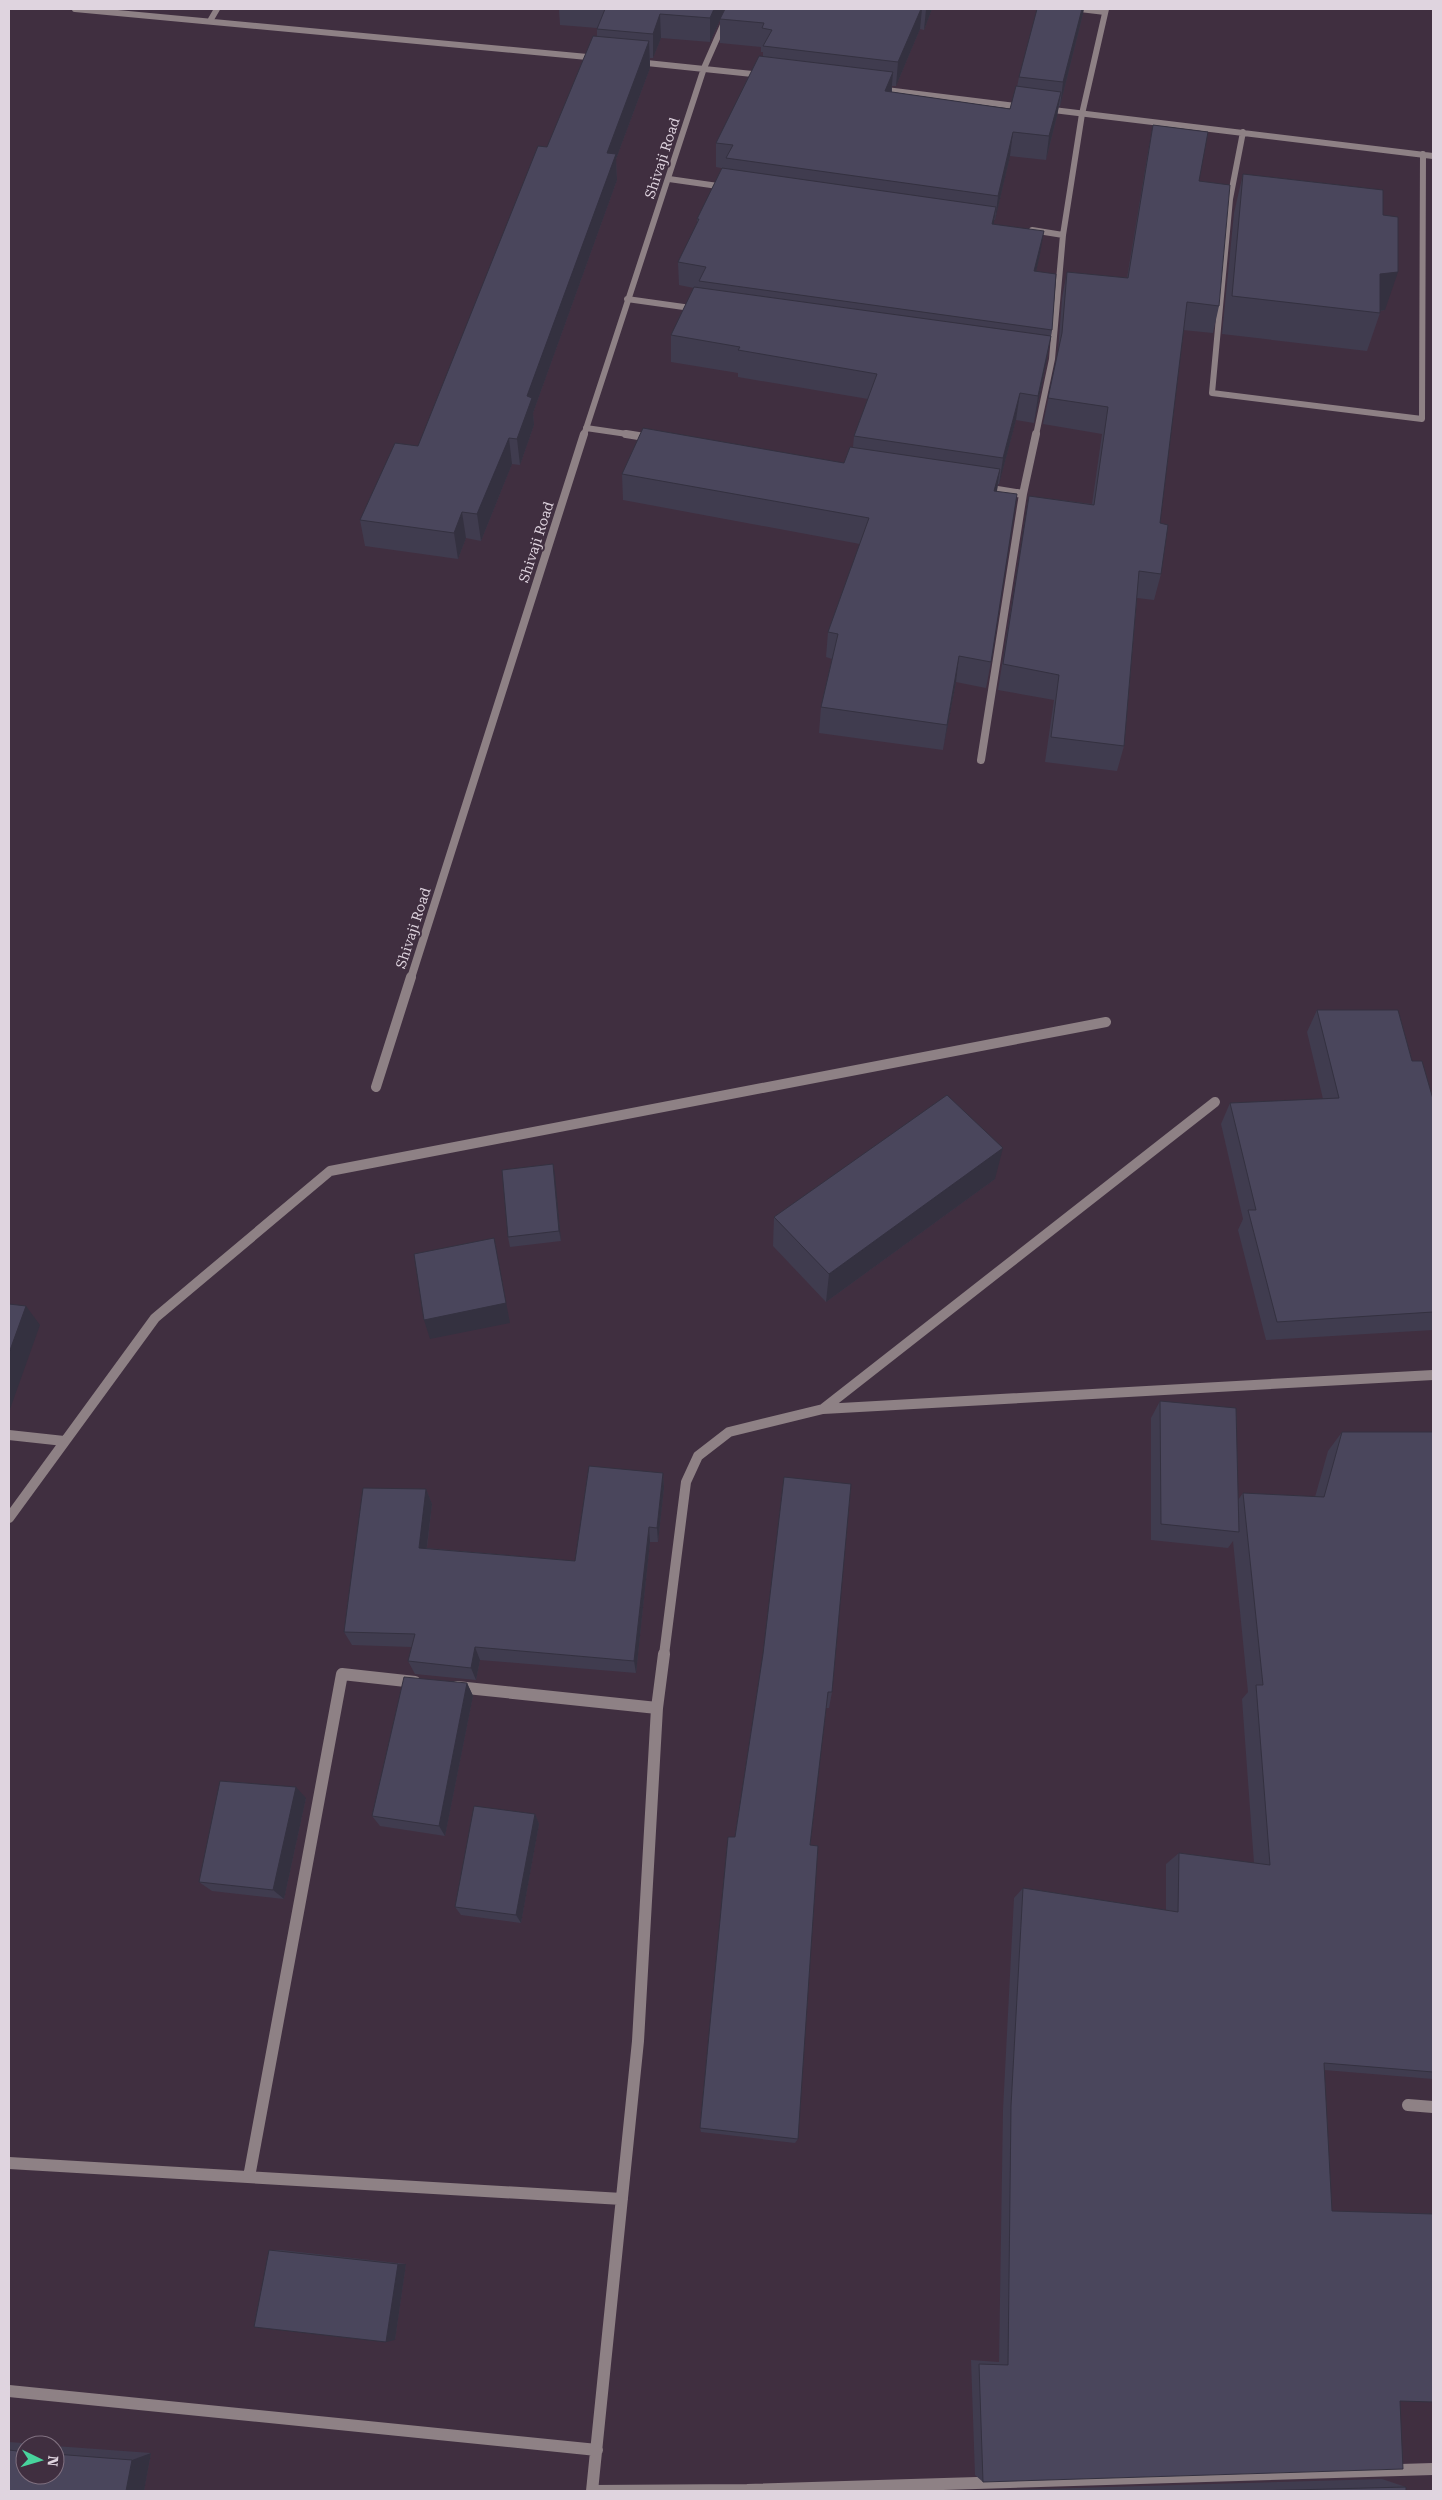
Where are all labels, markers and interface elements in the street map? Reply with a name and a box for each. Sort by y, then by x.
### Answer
street label: Shivaji Road [641,115,683,201]
street label: Shivaji Road [515,499,557,585]
street label: Shivaji Road [392,885,434,971]
north arrow [15,2435,65,2485]
text: N [44,2455,61,2467]

